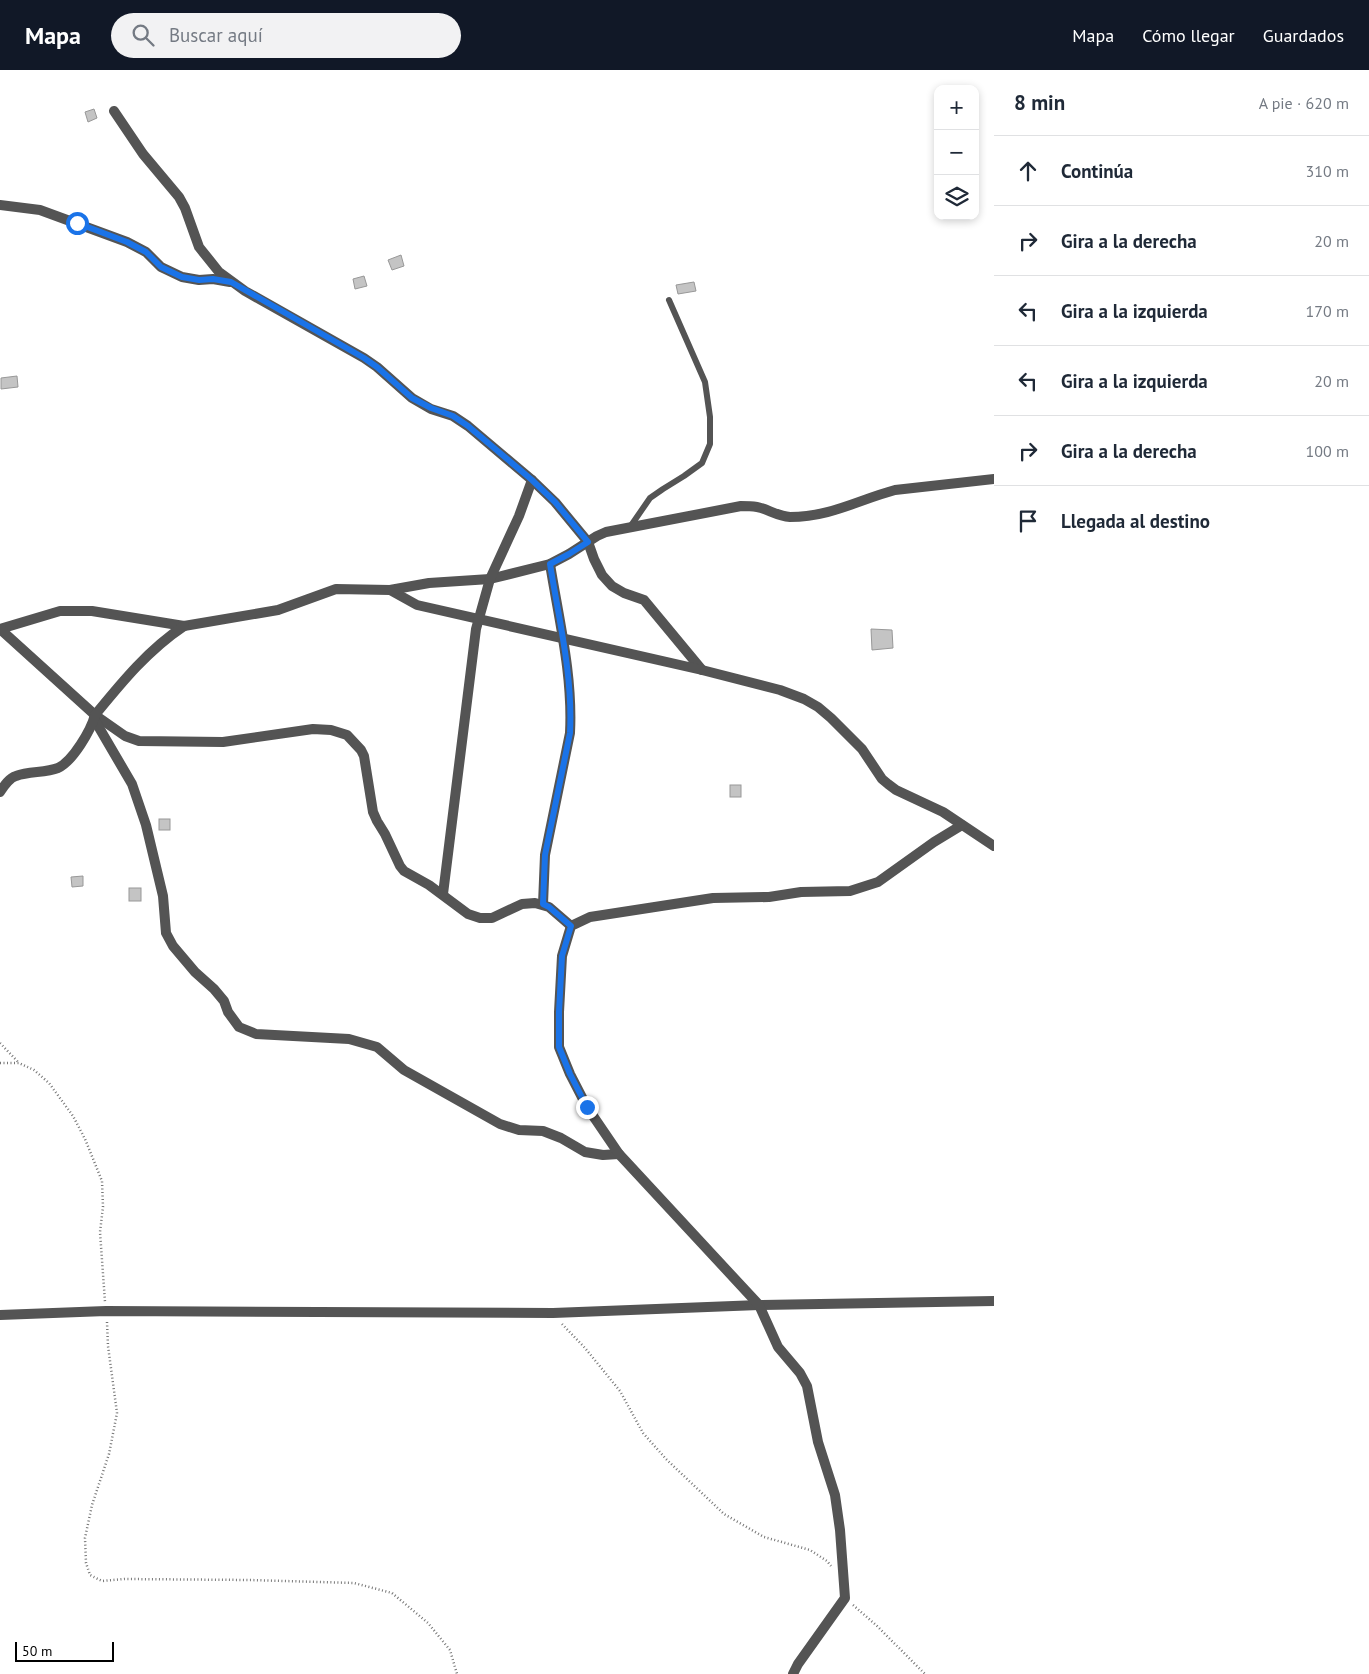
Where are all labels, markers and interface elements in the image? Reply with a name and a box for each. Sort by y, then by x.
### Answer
search box [111,13,461,58]
text: Mapa [25,20,81,51]
icon: search [129,21,157,49]
text: Buscar aquí [169,23,263,47]
text: Mapa [1072,24,1114,47]
text: Cómo llegar [1142,24,1235,47]
text: Guardados [1263,24,1344,47]
map controls [934,85,979,220]
button: + [934,85,979,130]
text: 8 min [1014,89,1065,116]
text: A pie · 620 m [1259,93,1349,113]
button: − [934,130,979,175]
icon: ahead [1014,157,1042,185]
text: Continúa [1061,159,1133,183]
text: 310 m [1306,161,1349,181]
button: layers [934,175,979,220]
route start [66,212,89,235]
icon: right [1014,227,1042,255]
text: Gira a la derecha [1061,229,1197,253]
text: 20 m [1314,231,1349,251]
icon: left [1014,297,1042,325]
text: Gira a la izquierda [1061,299,1208,323]
text: 170 m [1306,301,1349,321]
icon: left [1014,367,1042,395]
text: Gira a la izquierda [1061,369,1208,393]
text: 20 m [1314,371,1349,391]
icon: right [1014,437,1042,465]
text: Gira a la derecha [1061,439,1197,463]
text: 100 m [1306,441,1349,461]
icon: arrive [1014,507,1042,535]
text: Llegada al destino [1061,509,1210,533]
route end [576,1096,599,1119]
scale bar [15,1639,114,1662]
text: 50 m [22,1642,52,1660]

